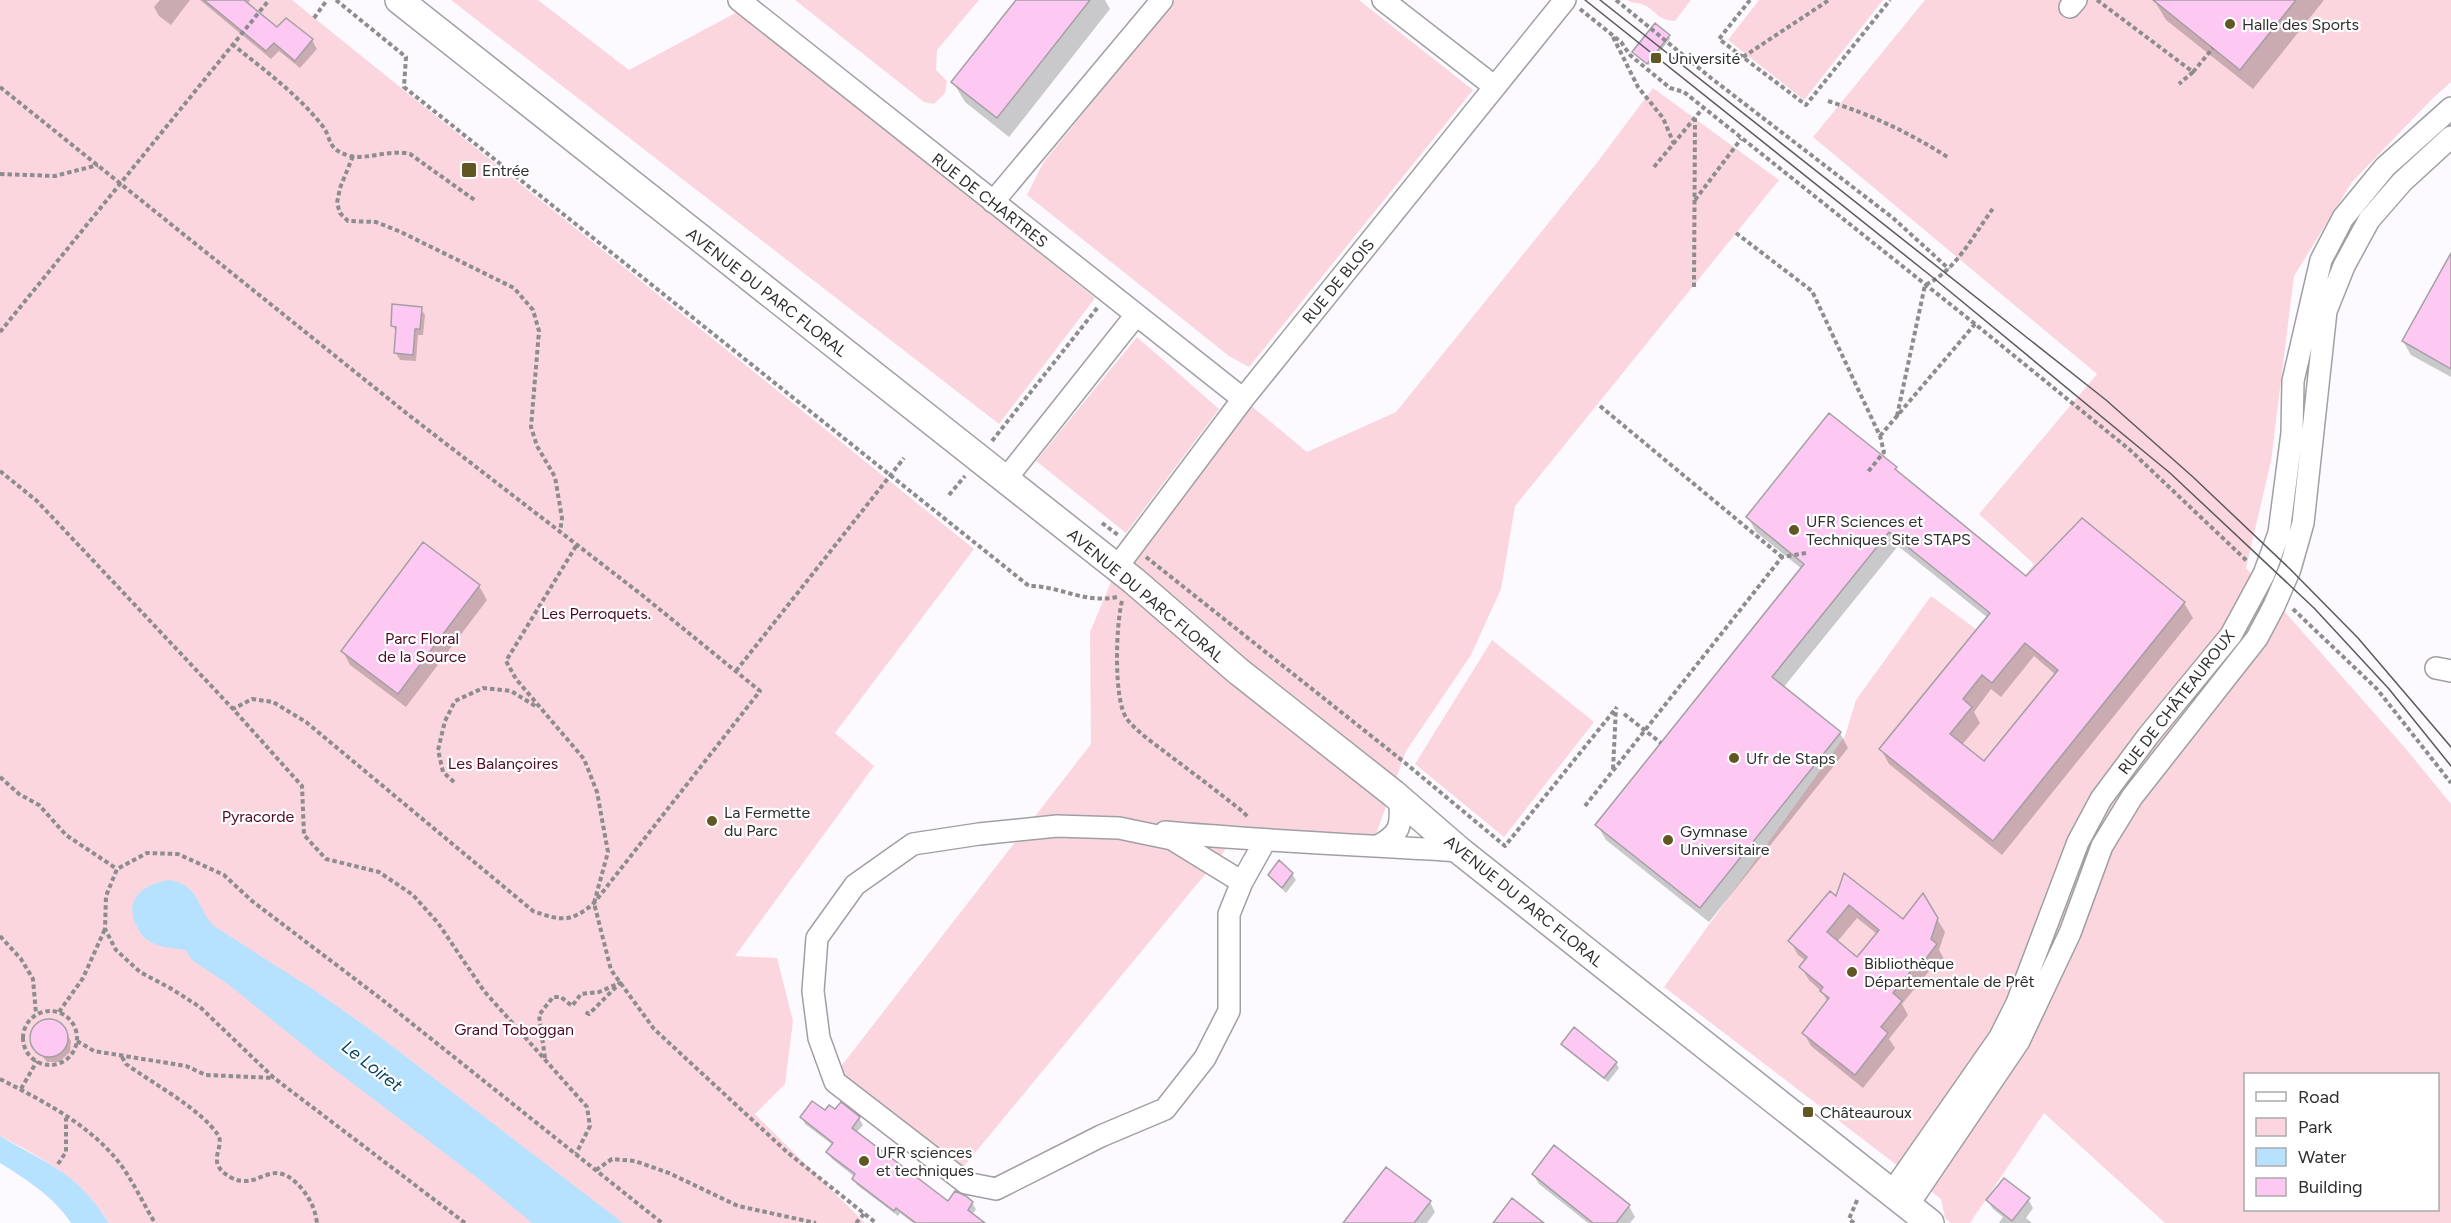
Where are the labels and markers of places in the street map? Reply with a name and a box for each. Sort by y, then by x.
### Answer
place label: Halle des Sports [2242,15,2359,34]
marker: Halle des Sports [2223,17,2237,31]
place label: Université [1668,49,1740,68]
marker: Université [1649,51,1663,65]
marker: Entrée [460,161,478,179]
place label: Entrée [482,161,530,180]
place label: UFR Sciences et Techniques Site STAPS [1806,512,1971,549]
marker: UFR Sciences et Techniques Site STAPS [1787,523,1801,537]
place label: Ufr de Staps [1746,749,1836,768]
marker: Ufr de Staps [1727,751,1741,765]
place label: La Fermette du Parc [724,803,811,840]
marker: La Fermette du Parc [705,814,719,828]
place label: Gymnase Universitaire [1680,822,1770,859]
marker: Gymnase Universitaire [1661,833,1675,847]
place label: Bibliothèque Départementale de Prêt [1864,954,2035,991]
marker: Bibliothèque Départementale de Prêt [1845,965,1859,979]
place label: Châteauroux [1820,1103,1912,1122]
marker: Châteauroux [1801,1105,1815,1119]
place label: UFR sciences et techniques [876,1143,974,1180]
marker: UFR sciences et techniques [857,1154,871,1168]

